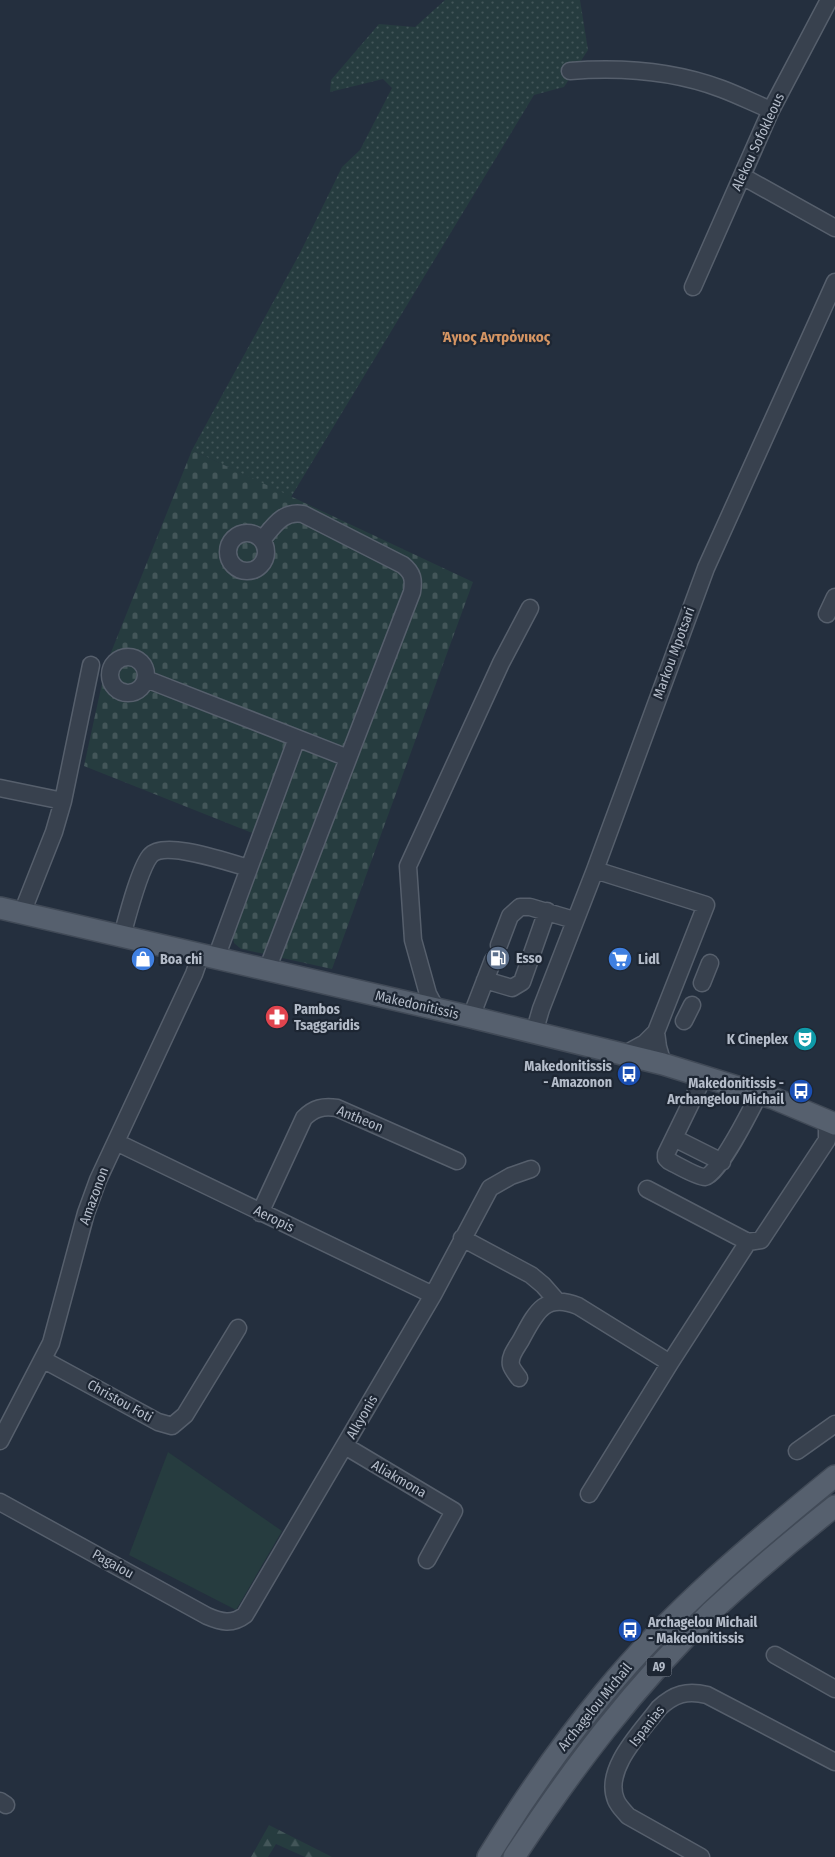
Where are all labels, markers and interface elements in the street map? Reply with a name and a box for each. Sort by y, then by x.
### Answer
street label: Alekou Sofokleous [728,90,788,194]
district label: Άγιος Αντρόνικος [442,328,551,346]
street label: Markou Mpotsari [649,605,699,701]
fuel station icon: Esso [485,945,511,971]
shop icon: Boa chi [130,946,156,972]
supermarket icon: Lidl [607,946,633,972]
place label: Esso [516,950,543,967]
place label: Boa chi [160,951,202,968]
place label: Lidl [638,951,660,968]
street label: Makedonitissis [374,987,460,1023]
place label: Pambos Tsaggaridis [294,1001,360,1034]
pharmacy icon: Pambos Tsaggaridis [264,1004,290,1030]
theatre icon: K Cineplex [792,1026,818,1052]
place label: K Cineplex [727,1031,788,1048]
place label: Makedonitissis - Amazonon [524,1058,612,1091]
bus stop icon: Makedonitissis - Amazonon [616,1061,642,1087]
place label: Makedonitissis - Archangelou Michail [666,1075,784,1108]
bus stop icon: Makedonitissis - Archangelou Michail [788,1078,814,1104]
street label: Antheon [334,1102,386,1136]
street label: Amazonon [76,1165,112,1227]
street label: Aeropis [251,1202,297,1236]
street label: Christou Foti [84,1376,156,1426]
street label: Alkyonis [343,1392,381,1442]
street label: Aliakmona [369,1457,429,1502]
street label: Pagaiou [89,1546,137,1582]
place label: Archagelou Michail - Makedonitissis [647,1614,757,1647]
bus stop icon: Archagelou Michail - Makedonitissis [617,1617,643,1643]
road number: A9 [646,1658,672,1676]
street label: Archagelou Michail [554,1660,636,1754]
street label: Ispanias [626,1702,668,1750]

